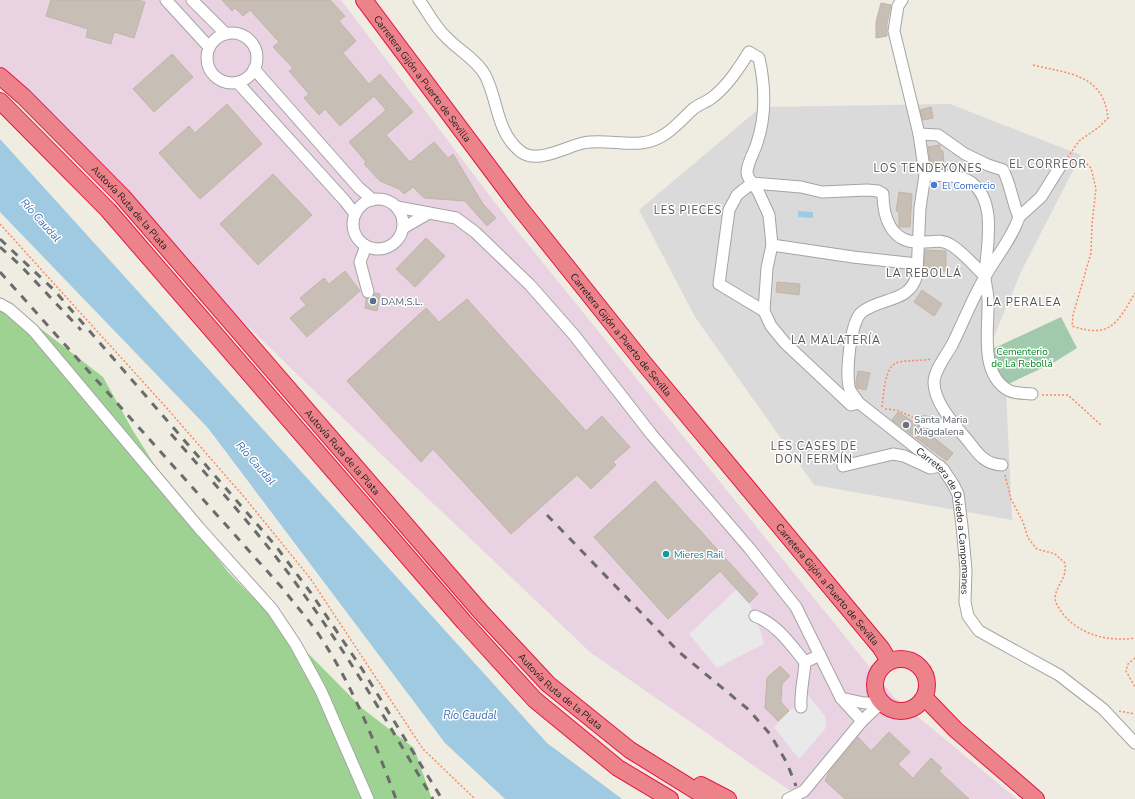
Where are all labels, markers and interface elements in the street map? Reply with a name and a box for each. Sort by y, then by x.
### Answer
street label: Carretera Gijón a Puerto de Sevilla [370,13,474,145]
district label: EL CORREOR [1009,157,1087,172]
district label: LOS TENDEYONES [874,161,983,176]
street label: Autovía Ruta de la Plata [88,163,171,253]
place label: El Comercio [942,179,996,193]
marker: El Comercio [929,180,939,190]
water label: Río Caudal [17,195,64,245]
district label: LES PIECES [654,203,722,218]
district label: LA REBOLLÁ [886,265,962,281]
street label: Carretera Gijón a Puerto de Sevilla [567,270,675,400]
place label: DAM,S.L. [381,295,423,309]
district label: LA PERALEA [986,295,1062,310]
marker: DAM,S.L. [368,296,378,306]
district label: LA MALATERÍA [791,332,881,348]
park label: Cementerio de La Rebollá [991,345,1053,371]
street label: Autovía Ruta de la Plata [301,407,383,498]
place label: Santa Maria Magdalena [914,413,968,439]
marker: Santa Maria Magdalena [901,420,911,430]
water label: Río Caudal [232,438,279,488]
district label: LES CASES DE DON FERMÍN [771,439,857,467]
street label: Carretera de Oviedo a Campomanes [913,444,972,595]
street label: Carretera Gijón a Puerto de Sevilla [772,521,882,649]
place label: Mieres Rail [674,548,724,562]
marker: Mieres Rail [661,549,671,559]
street label: Autovía Ruta de la Plata [515,650,605,733]
water label: Río Caudal [443,708,497,723]

